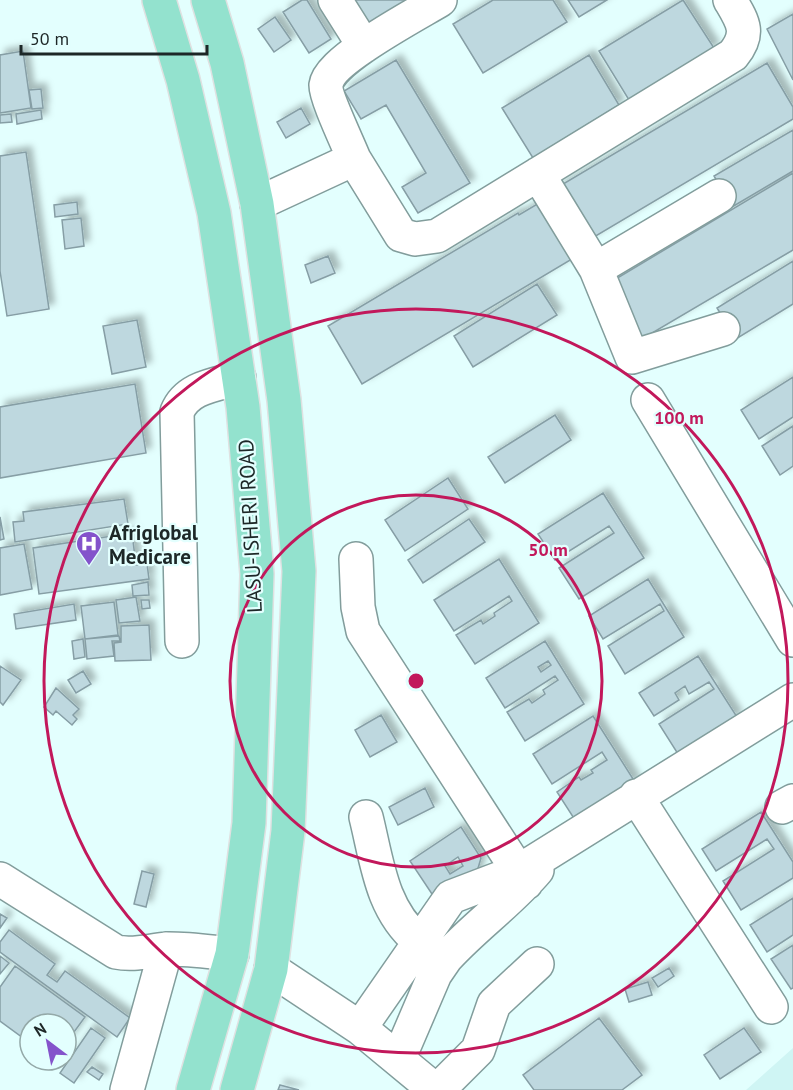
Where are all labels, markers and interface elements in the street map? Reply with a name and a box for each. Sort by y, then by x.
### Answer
scale bar [21,18,207,56]
text: 50 m [30,27,69,50]
text: 100 m [654,406,704,429]
street label: LASU-ISHERI ROAD [232,438,268,614]
place label: Afriglobal Medicare [109,519,199,570]
hospital icon: Afriglobal Medicare [74,529,104,567]
text: 50 m [528,538,568,561]
centre of rings [406,671,426,691]
north arrow [18,1012,78,1072]
text: N [30,1018,50,1041]

